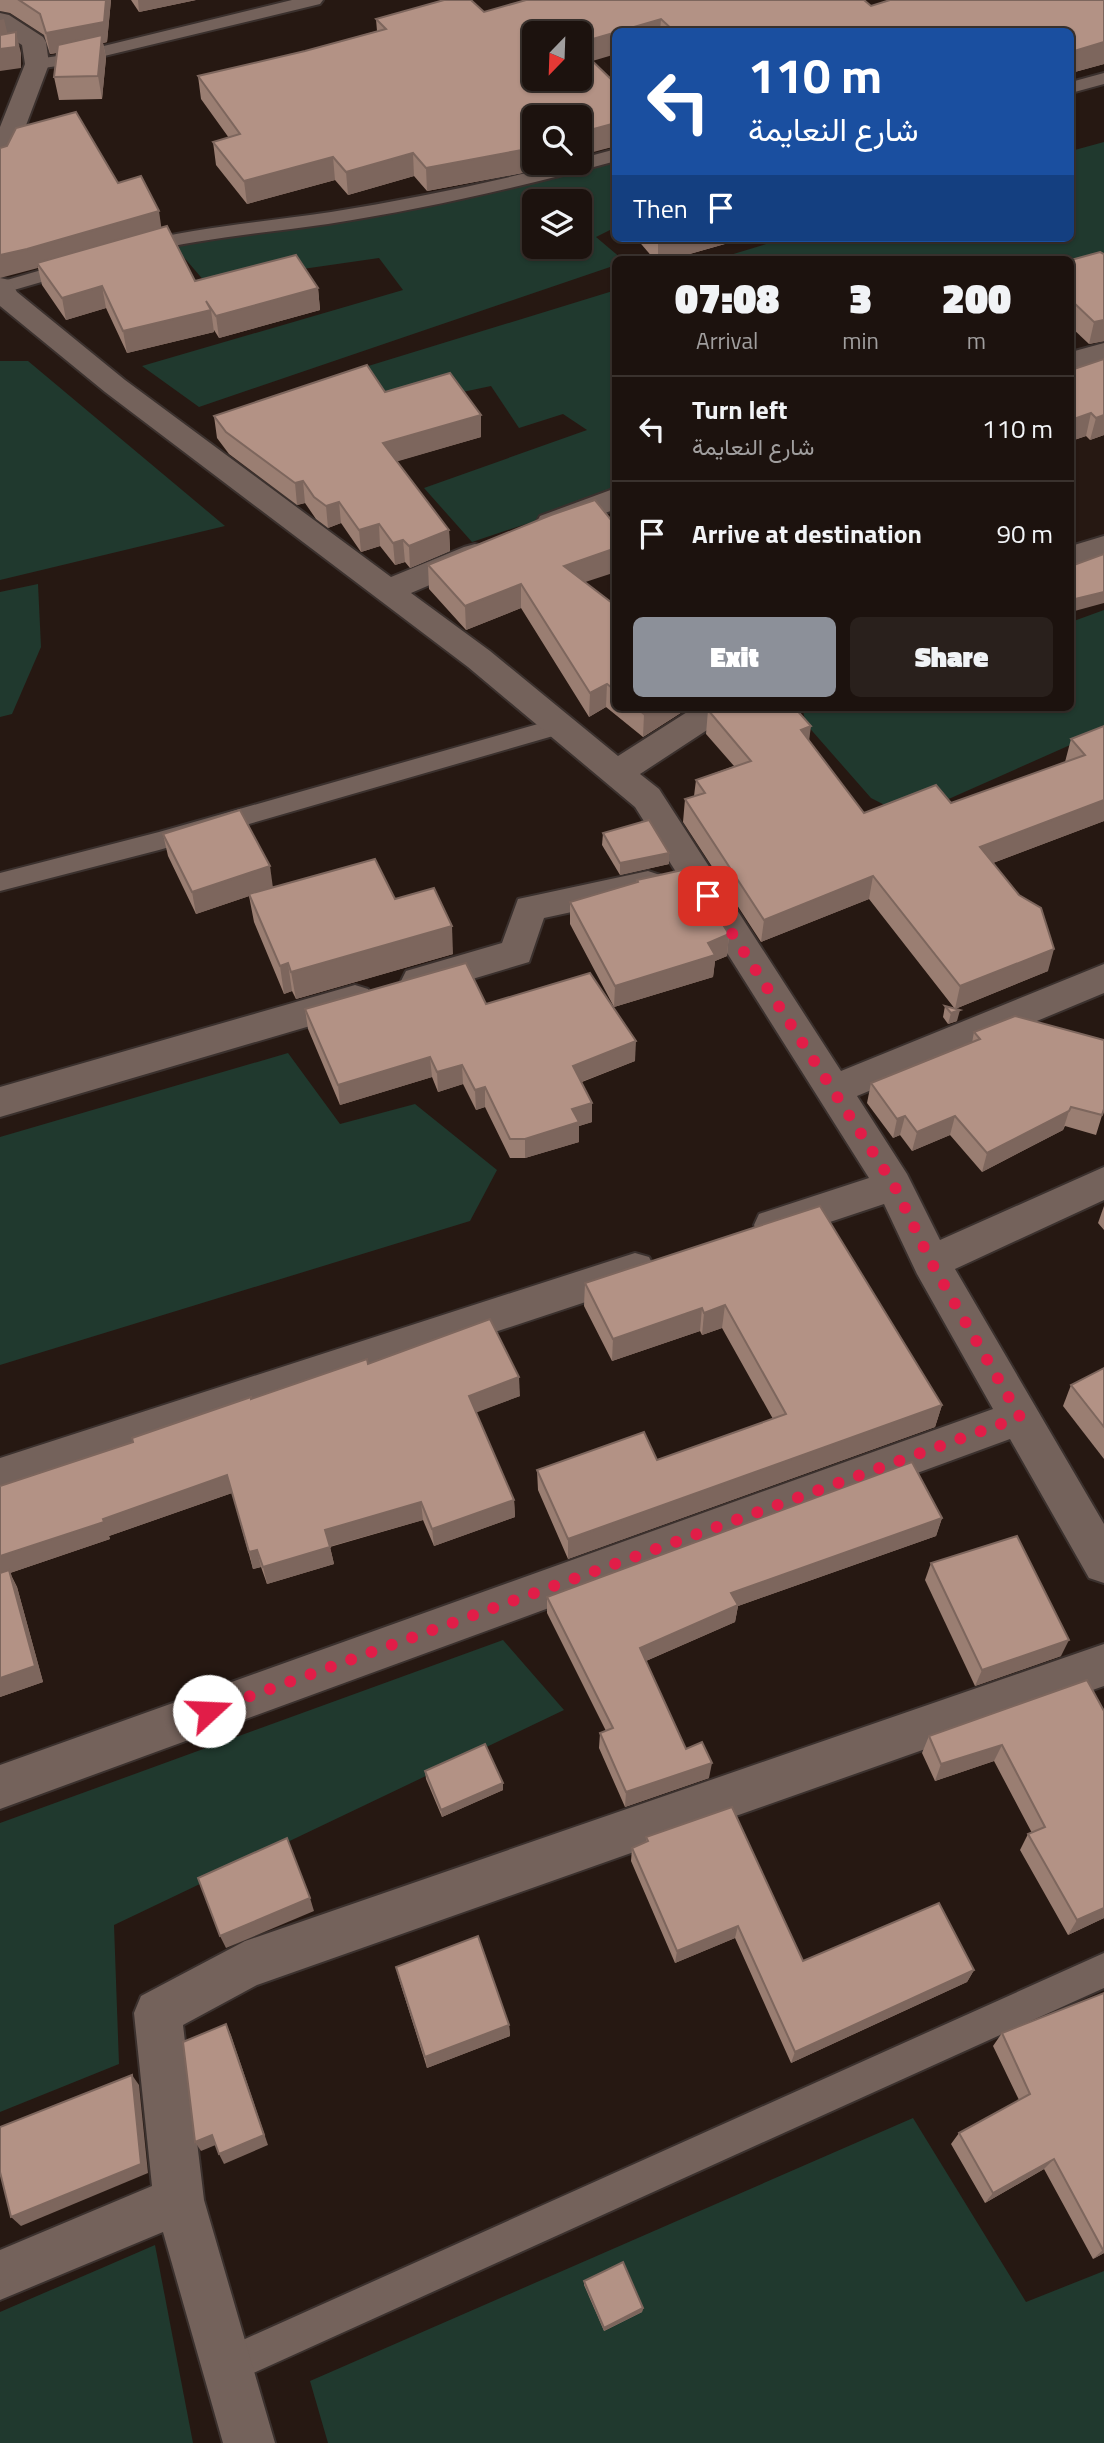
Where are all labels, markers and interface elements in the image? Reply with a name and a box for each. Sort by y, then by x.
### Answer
north arrow [522,21,592,91]
map controls [522,21,592,259]
text: 110 m [748,37,882,112]
icon: left [633,56,724,147]
button: search [522,105,592,175]
text: شارع النعايمة [748,105,918,153]
button: layers [522,189,592,259]
text: Then [633,189,688,228]
icon: arrive [702,189,740,227]
text: 07:08 [675,265,779,329]
text: 3 [849,265,872,329]
text: 200 [942,265,1011,329]
text: Arrival [696,323,758,358]
text: min [842,323,879,358]
text: m [967,323,986,358]
text: Turn left [692,390,787,429]
text: 110 m [982,409,1053,448]
icon: left [633,410,671,448]
text: شارع النعايمة [692,429,815,464]
text: Arrive at destination [692,514,922,553]
text: 90 m [996,514,1053,553]
icon: arrive [633,515,671,553]
button: Exit [633,617,836,697]
button: Share [850,617,1053,697]
pin [678,866,738,926]
icon: arrive [689,877,727,915]
position arrow [172,1674,246,1748]

